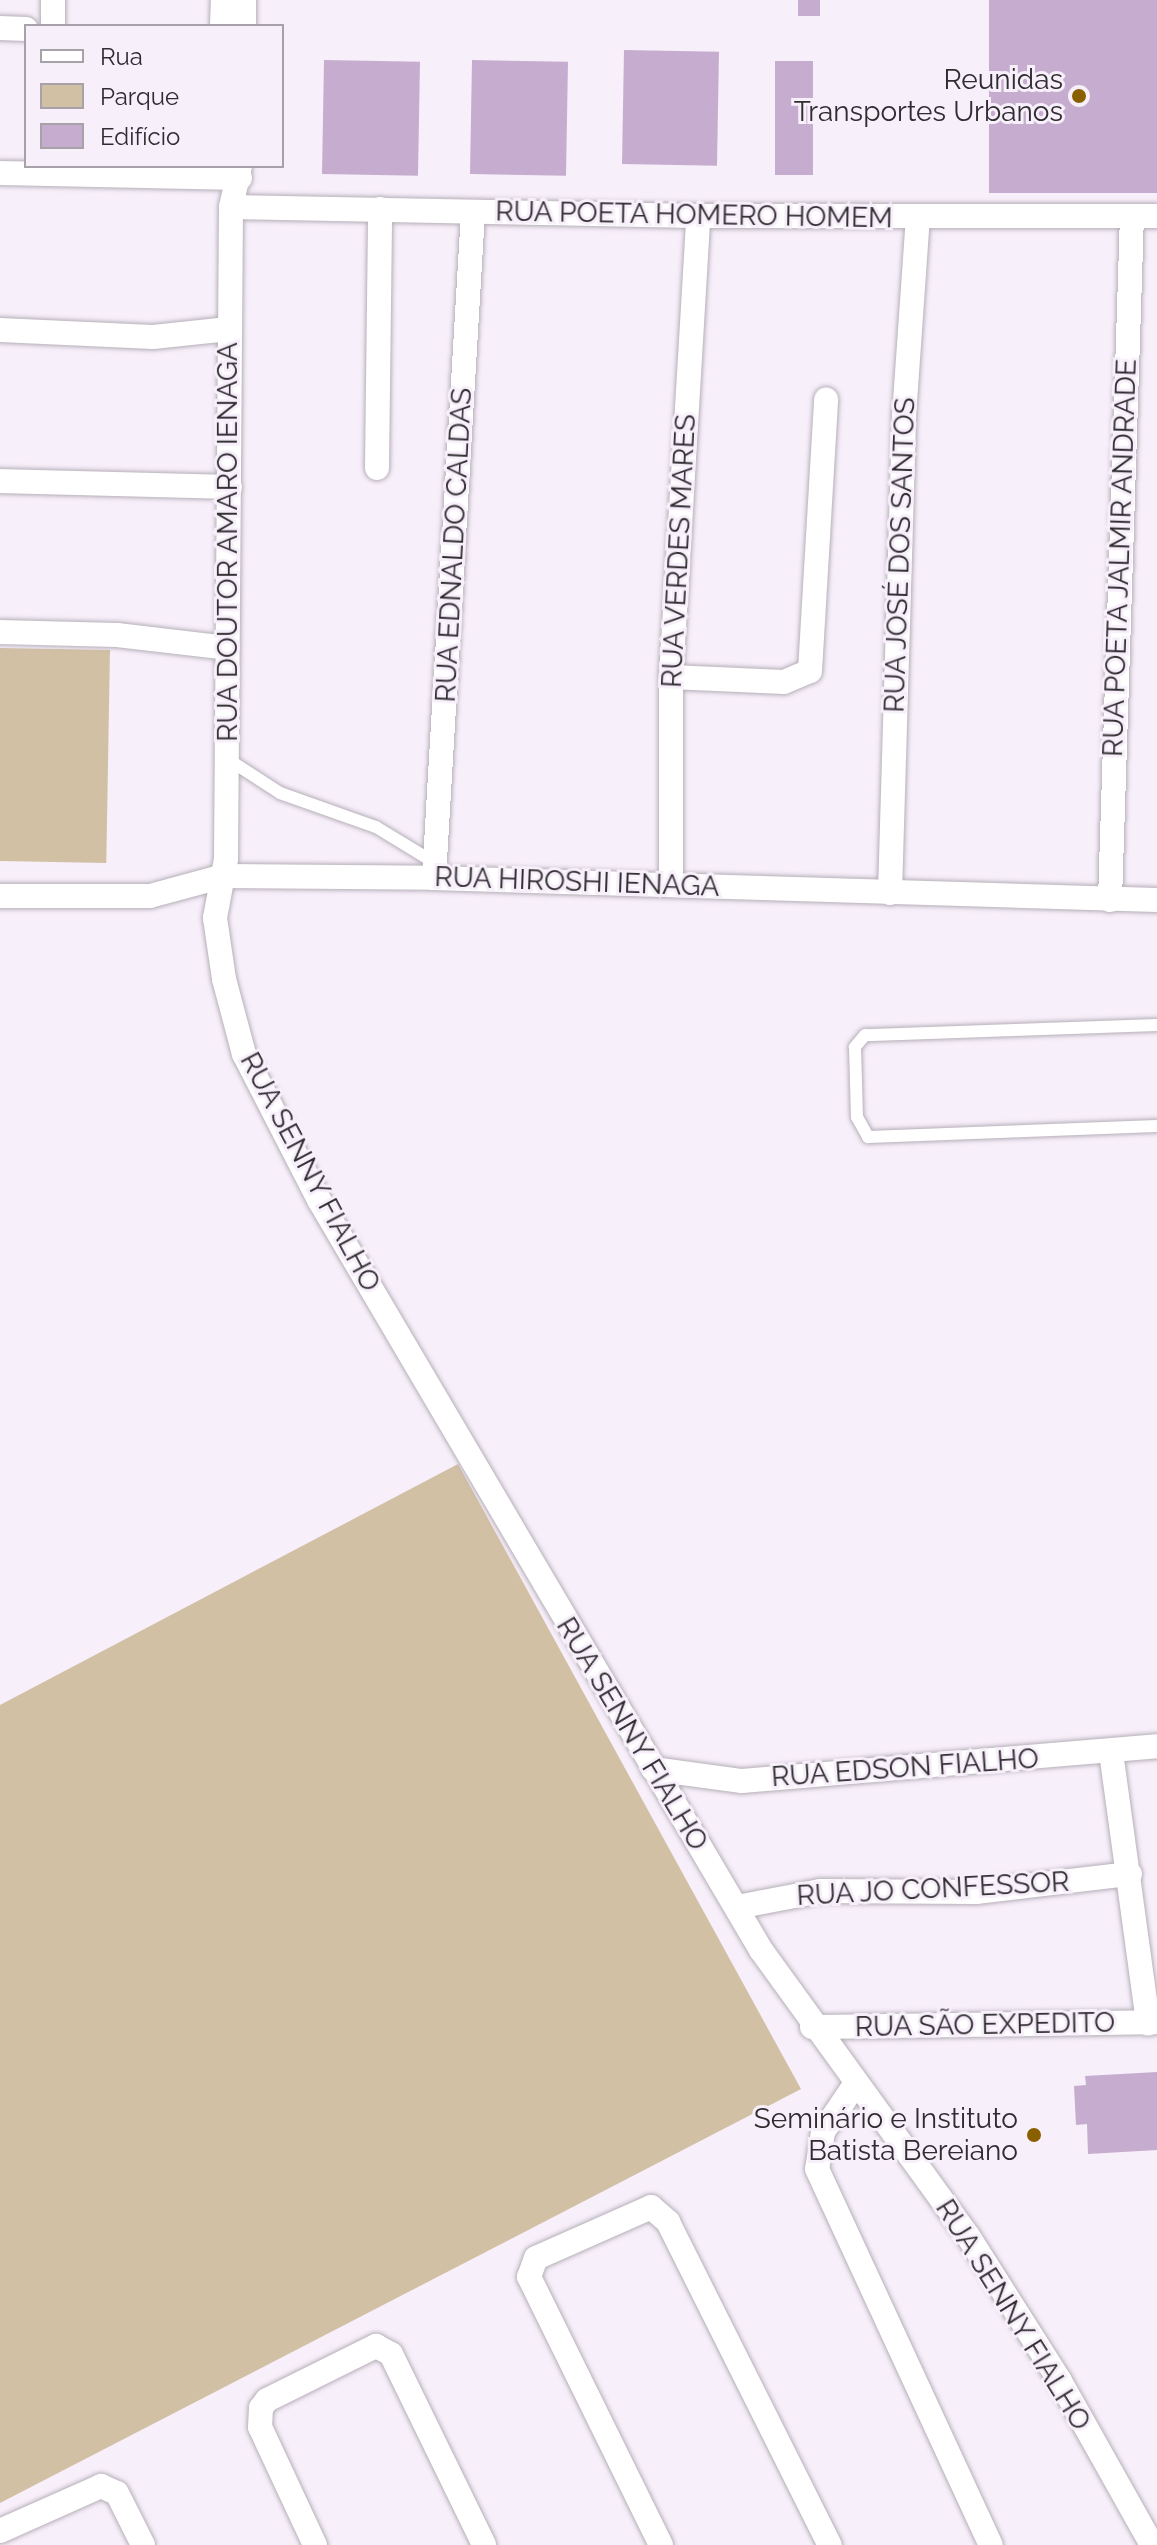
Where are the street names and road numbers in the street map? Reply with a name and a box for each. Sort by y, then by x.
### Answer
street label: RUA POETA HOMERO HOMEM [494,195,894,235]
street label: RUA DOUTOR AMARO IENAGA [211,341,245,743]
street label: RUA POETA JALMIR ANDRADE [1096,357,1144,759]
street label: RUA EDNALDO CALDAS [429,386,479,704]
street label: RUA JOSÉ DOS SANTOS [878,396,922,714]
street label: RUA VERDES MARES [655,412,703,690]
street label: RUA HIROSHI IENAGA [433,860,721,904]
street label: RUA SENNY FIALHO [232,1046,388,1298]
street label: RUA SENNY FIALHO [549,1611,715,1857]
street label: RUA EDSON FIALHO [770,1742,1040,1794]
street label: RUA JO CONFESSOR [795,1865,1071,1913]
street label: RUA SÃO EXPEDITO [854,2006,1116,2044]
street label: RUA SENNY FIALHO [928,2193,1098,2437]

